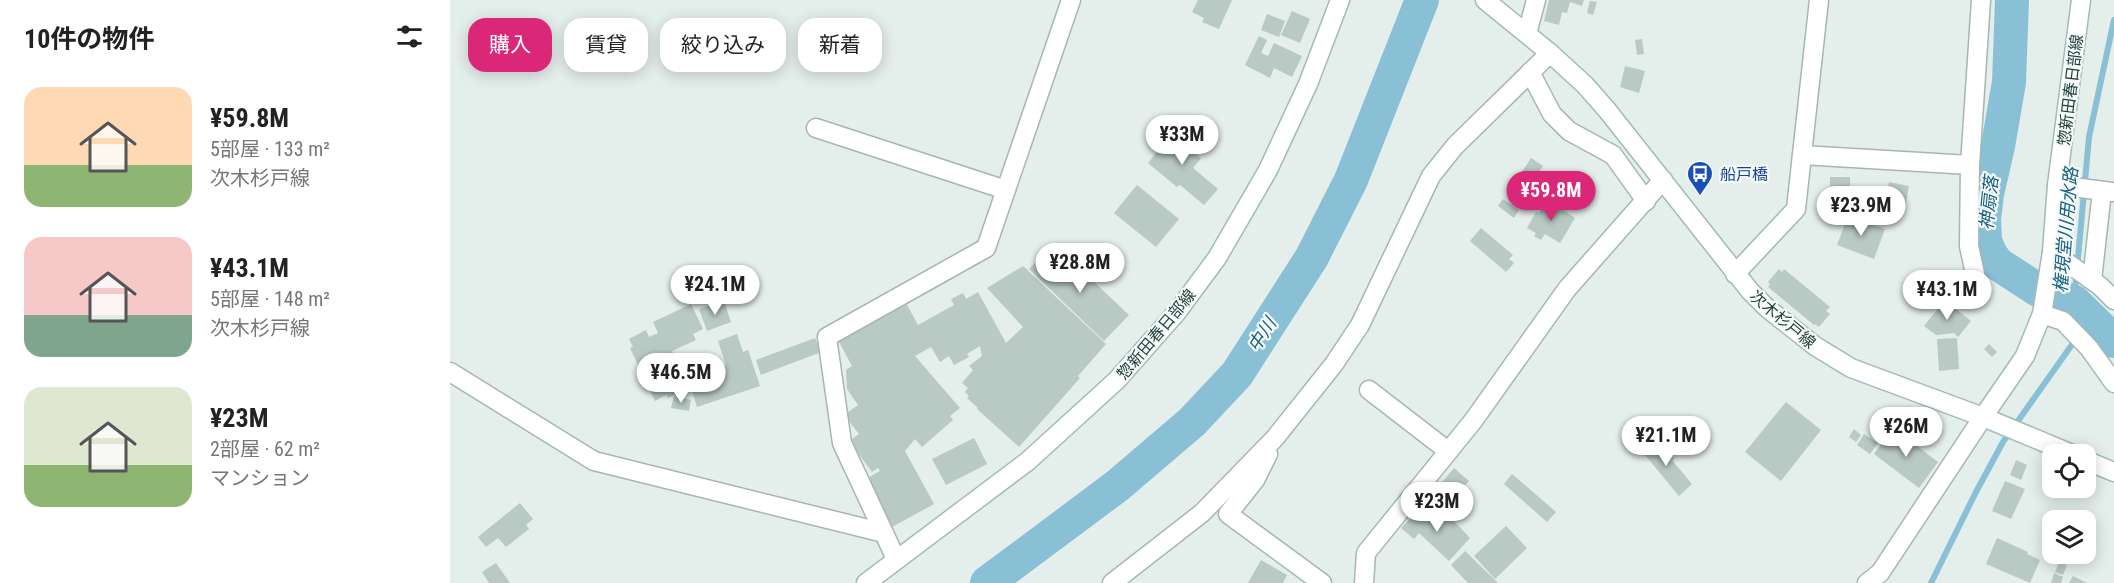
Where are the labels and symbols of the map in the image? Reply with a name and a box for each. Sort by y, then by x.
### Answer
street label: 惣新田春日部線 [2054,33,2087,147]
pin: ¥33M [1146,115,1218,166]
bus stop icon: 船戸橋 [1685,159,1715,197]
water label: 権現堂川用水路 [2050,164,2082,294]
place label: 船戸橋 [1720,165,1768,184]
pin: ¥59.8M [1502,171,1600,222]
water label: 神扇落 [1975,172,2002,231]
pin: ¥23.9M [1812,186,1910,237]
pin: ¥28.8M [1031,243,1129,294]
pin: ¥24.1M [666,265,764,316]
pin: ¥43.1M [1898,270,1996,321]
street label: 惣新田春日部線 [1113,285,1200,383]
street label: 次木杉戸線 [1746,286,1819,352]
water label: 中川 [1243,312,1281,356]
pin: ¥46.5M [632,353,730,404]
pin: ¥26M [1870,407,1942,458]
pin: ¥21.1M [1617,416,1715,467]
pin: ¥23M [1401,482,1473,533]

